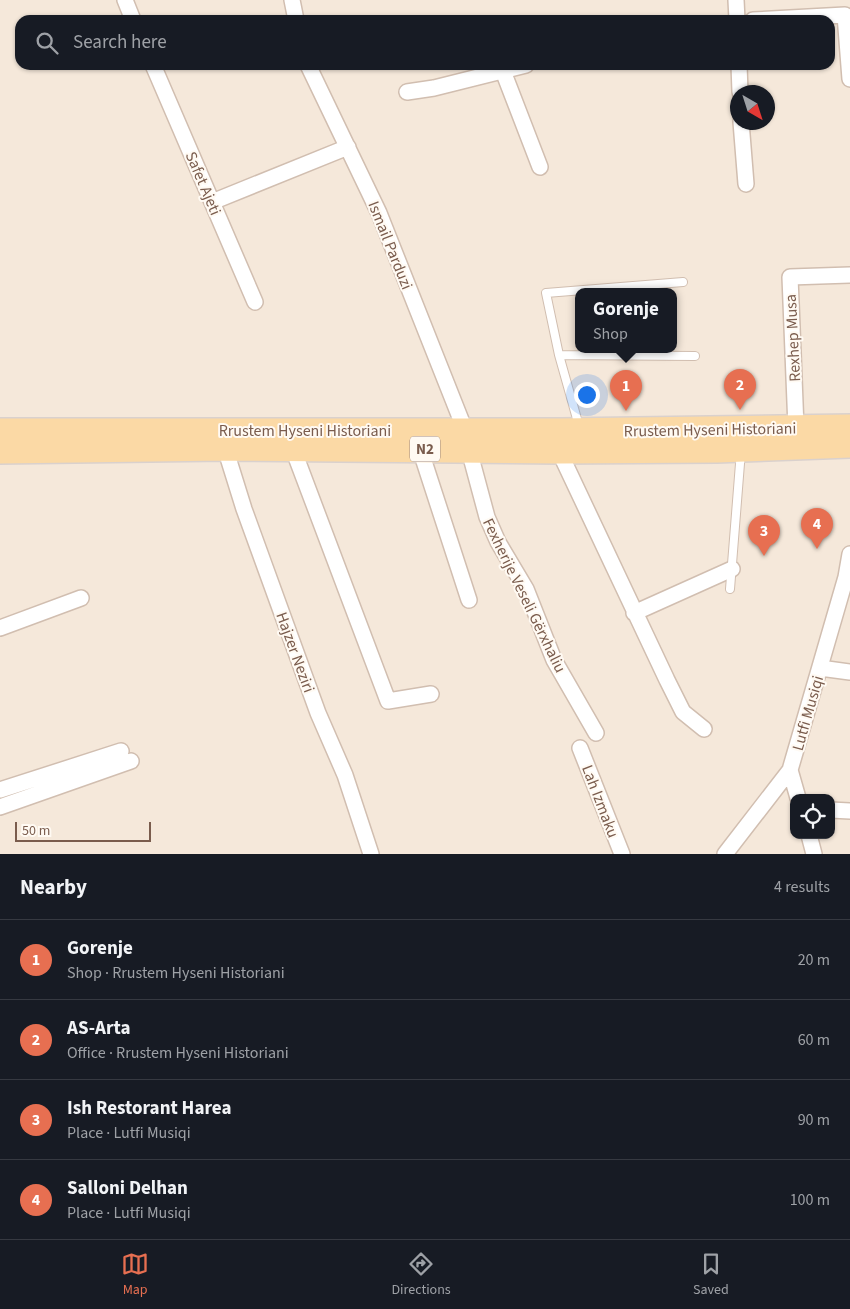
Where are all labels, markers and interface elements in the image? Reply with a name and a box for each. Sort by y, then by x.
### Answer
search box [15,15,835,70]
icon: search [33,29,61,57]
text: Search here [73,29,167,56]
north arrow [730,85,775,130]
street label: Safet Ajeti [180,148,226,219]
street label: Ismail Parduzi [362,198,418,293]
popup [575,288,677,353]
street label: Rexhep Musa [780,294,806,382]
text: Gorenje [593,296,659,323]
text: Shop [593,323,628,345]
pin: 2 [724,369,756,410]
pin: 1 [610,370,642,411]
your location [574,382,600,408]
street label: Rrustem Hyseni Historiani [624,417,797,443]
street label: Rrustem Hyseni Historiani [219,420,391,442]
road number: N2 [410,436,440,462]
pin: 4 [801,508,833,549]
street label: Fexherije Veseli Gërxhaliu [477,514,571,676]
pin: 3 [748,515,780,556]
street label: Hajzer Neziri [270,609,320,696]
street label: Lutfi Musiqi [787,673,829,753]
street label: Lah Izmaku [576,762,624,841]
map controls [790,794,835,839]
button: locate [790,794,835,839]
scale bar [15,819,151,842]
text: 50 m [22,821,50,841]
text: Nearby [20,872,87,902]
text: 4 results [774,876,830,898]
text: Gorenje [67,935,133,962]
text: 1 [32,949,40,971]
text: 20 m [798,949,830,971]
text: Shop · Rrustem Hyseni Historiani [67,962,285,984]
text: AS-Arta [67,1015,130,1042]
text: 2 [32,1029,40,1051]
text: 60 m [798,1029,830,1051]
text: Office · Rrustem Hyseni Historiani [67,1042,289,1064]
text: Ish Restorant Harea [67,1095,231,1122]
text: 3 [32,1109,40,1131]
text: 90 m [798,1109,830,1131]
text: Place · Lutfi Musiqi [67,1122,191,1144]
text: Salloni Delhan [67,1175,188,1202]
text: 4 [32,1189,40,1211]
text: 100 m [790,1189,830,1211]
text: Place · Lutfi Musiqi [67,1202,191,1224]
tab: Map [121,1250,149,1300]
tab: Directions [391,1250,451,1300]
tab: Saved [693,1250,729,1300]

